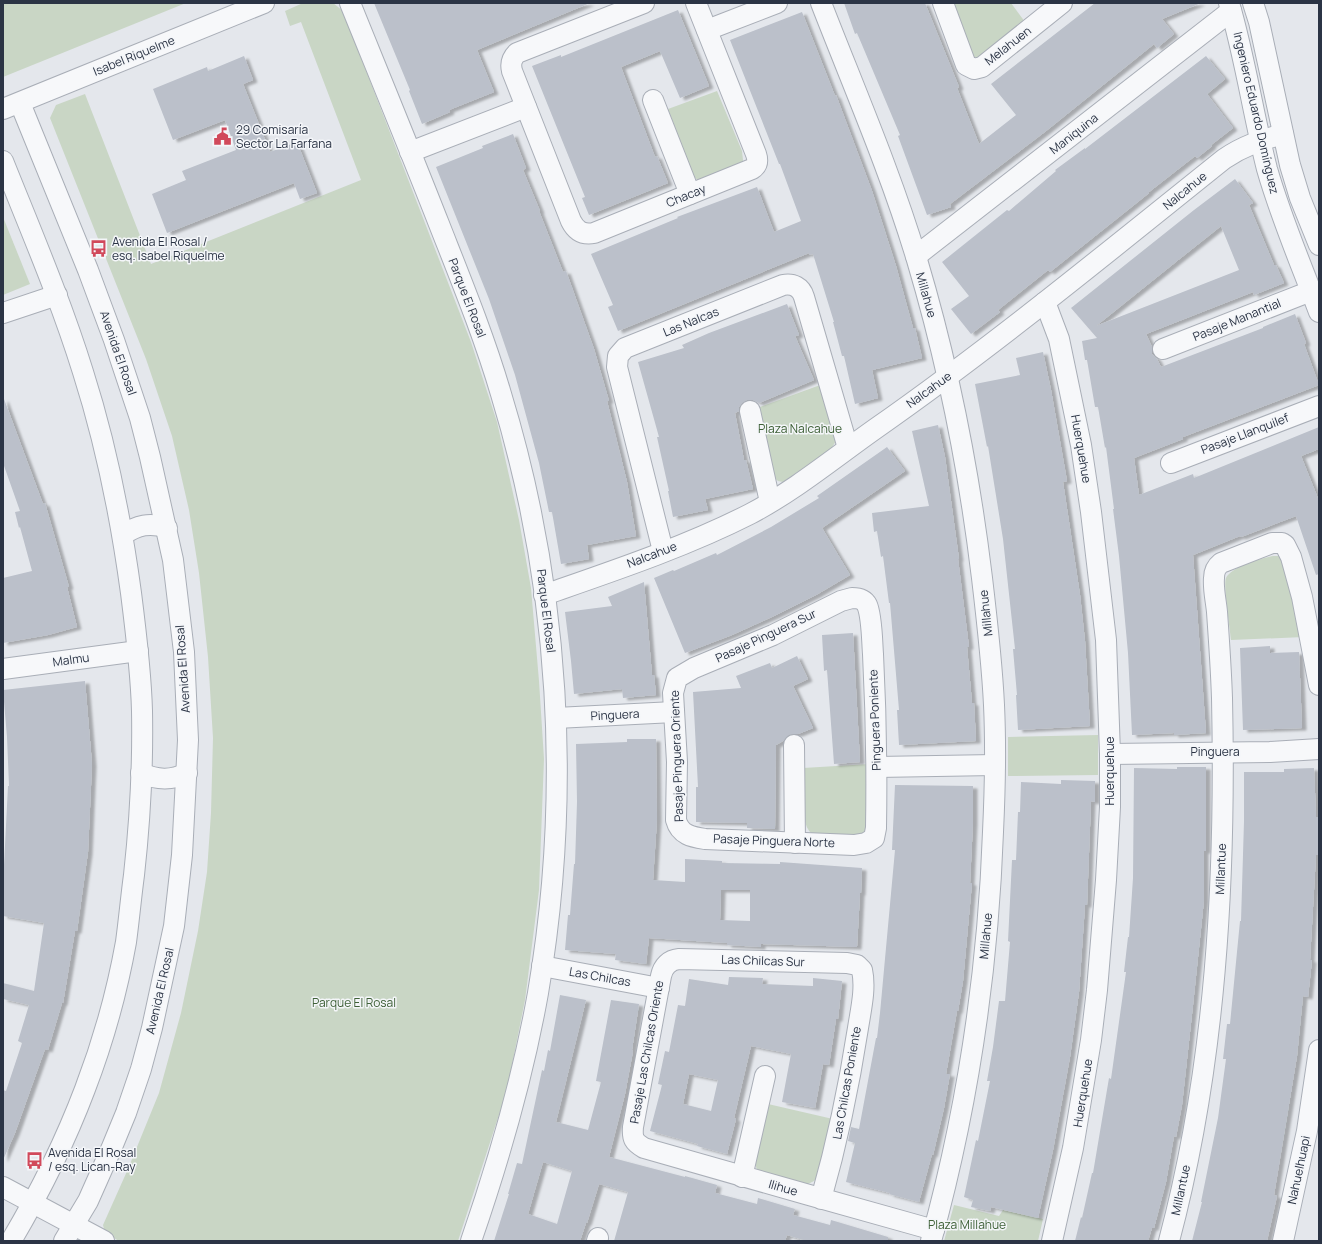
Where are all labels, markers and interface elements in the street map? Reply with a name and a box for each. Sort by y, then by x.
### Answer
street label: Melahuen [981,22,1035,69]
street label: Ingeniero Eduardo Domínguez [1230,30,1283,196]
street label: Isabel Riquelme [90,31,177,80]
street label: Maniquina [1046,109,1102,158]
place label: 29 Comisaría Sector La Farfana [236,121,332,152]
public building icon: 29 Comisaría Sector La Farfana [213,127,233,147]
street label: Nalcahue [1159,168,1210,214]
street label: Chacay [663,180,709,211]
place label: Avenida El Rosal / esq. Isabel Riquelme [112,233,225,264]
bus stop icon: Avenida El Rosal / esq. Isabel Riquelme [89,239,109,259]
street label: Parque El Rosal [444,256,490,340]
street label: Millahue [912,270,941,320]
street label: Pasaje Manantial [1190,294,1283,345]
street label: Las Nalcas [660,303,721,340]
street label: Avenida El Rosal [96,308,141,397]
street label: Nalcahue [903,367,955,412]
street label: Pasaje Llanquilef [1198,409,1292,458]
street label: Huerquehue [1067,413,1096,484]
park label: Plaza Nalcahue [758,420,842,437]
street label: Nalcahue [624,537,679,572]
street label: Parque El Rosal [533,568,560,654]
street label: Millahue [975,589,996,637]
street label: Pasaje Pinguera Sur [713,604,820,666]
street label: Avenida El Rosal [171,624,194,714]
street label: Malmu [51,649,90,670]
street label: Pinguera Poniente [864,669,885,771]
street label: Pasaje Pinguera Oriente [666,690,687,822]
street label: Pinguera [590,705,640,724]
street label: Huerquehue [1101,736,1118,806]
street label: Pinguera [1190,743,1240,760]
street label: Pasaje Pinguera Norte [713,830,835,851]
street label: Millantue [1211,843,1230,895]
street label: Millahue [975,912,996,960]
street label: Avenida El Rosal [141,946,178,1036]
street label: Las Chilcas Sur [721,951,806,970]
street label: Las Chilcas [568,963,632,990]
street label: Pasaje Las Chilcas Oriente [626,979,667,1125]
park label: Parque El Rosal [312,994,396,1011]
street label: Las Chilcas Poniente [828,1025,865,1141]
street label: Huerquehue [1069,1057,1096,1128]
street label: Nahuelhuapi [1283,1134,1314,1206]
place label: Avenida El Rosal / esq. Lican-Ray [48,1144,136,1175]
bus stop icon: Avenida El Rosal / esq. Lican-Ray [25,1150,45,1170]
street label: Millantue [1167,1163,1194,1217]
street label: Ilihue [767,1175,800,1200]
park label: Plaza Millahue [928,1216,1006,1233]

